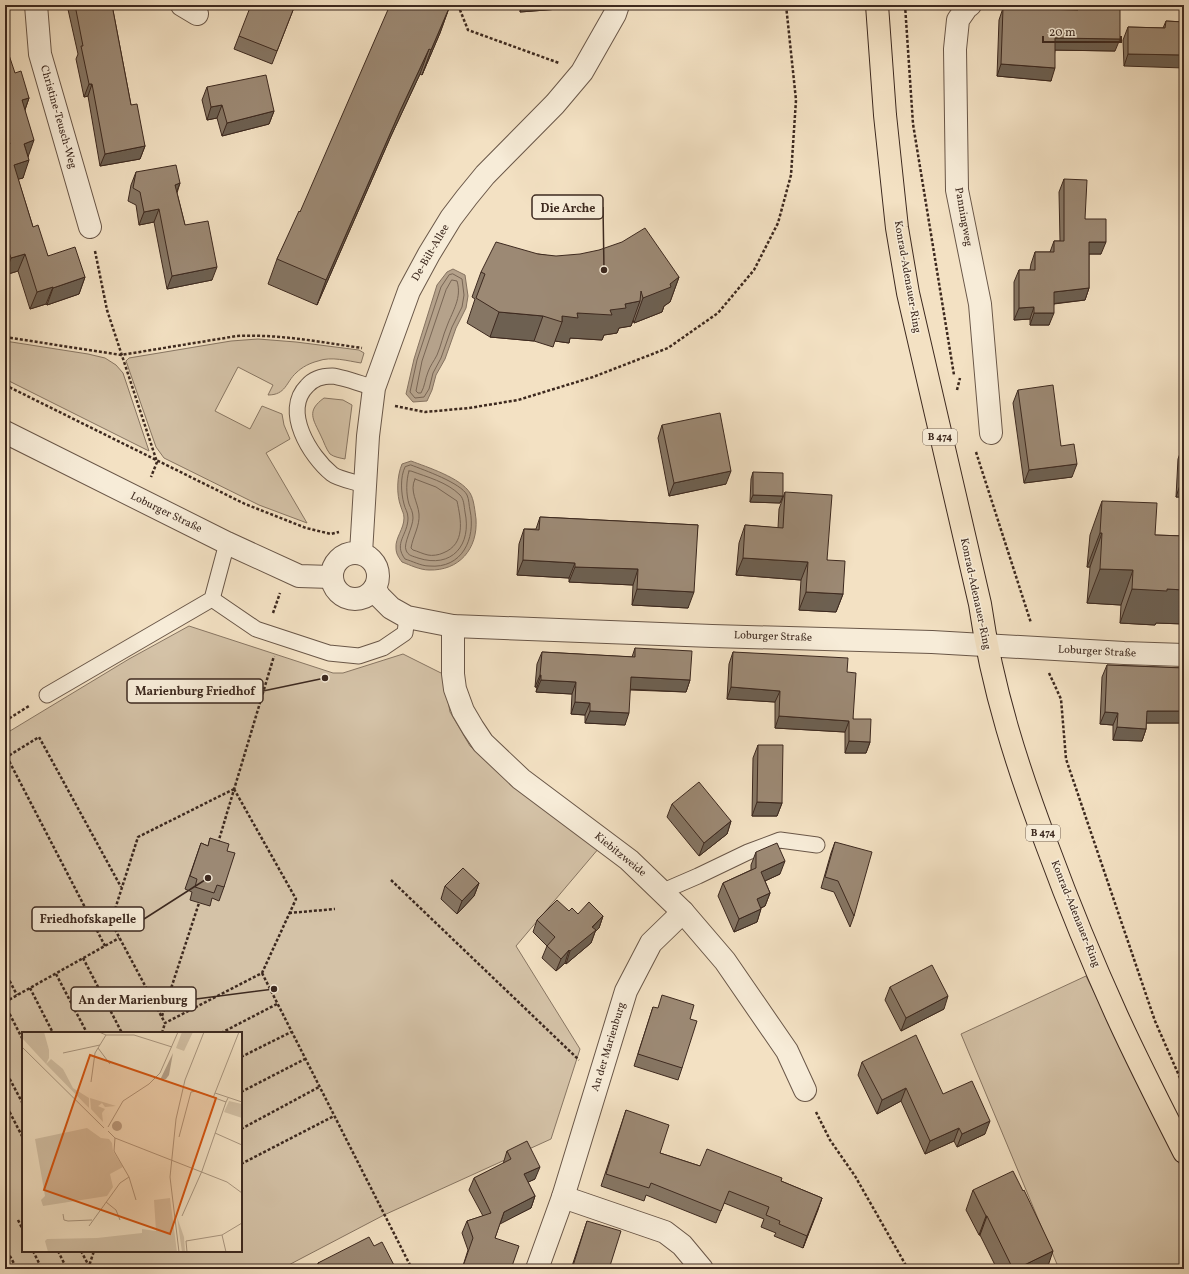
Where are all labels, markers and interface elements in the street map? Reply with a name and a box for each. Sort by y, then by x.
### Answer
scale bar [1043,18,1121,44]
text: 20 m [1049,25,1076,41]
street label: Christine-Teusch-Weg [36,64,80,171]
street label: Panningweg [950,186,976,248]
callout: Die Arche [532,195,603,219]
text: Die Arche [541,201,595,217]
street label: Konrad-Adenauer-Ring [890,220,924,335]
street label: De-Bilt-Allee [409,222,453,284]
road number: B 474 [923,429,957,445]
street label: Loburger Straße [128,489,204,537]
street label: Konrad-Adenauer-Ring [956,537,994,652]
street label: Loburger Straße [734,628,812,646]
street label: Loburger Straße [1058,642,1136,662]
callout: Marienburg Friedhof [127,679,263,703]
text: Marienburg Friedhof [135,684,256,700]
road number: B 474 [1026,825,1060,841]
street label: Kiebitzweide [591,829,649,881]
street label: Konrad-Adenauer-Ring [1047,858,1103,970]
callout: Friedhofskapelle [32,907,144,931]
text: Friedhofskapelle [40,912,136,928]
callout: An der Marienburg [71,987,196,1011]
text: An der Marienburg [78,993,188,1009]
street label: An der Marienburg [588,1000,630,1093]
inset map [22,1032,242,1252]

